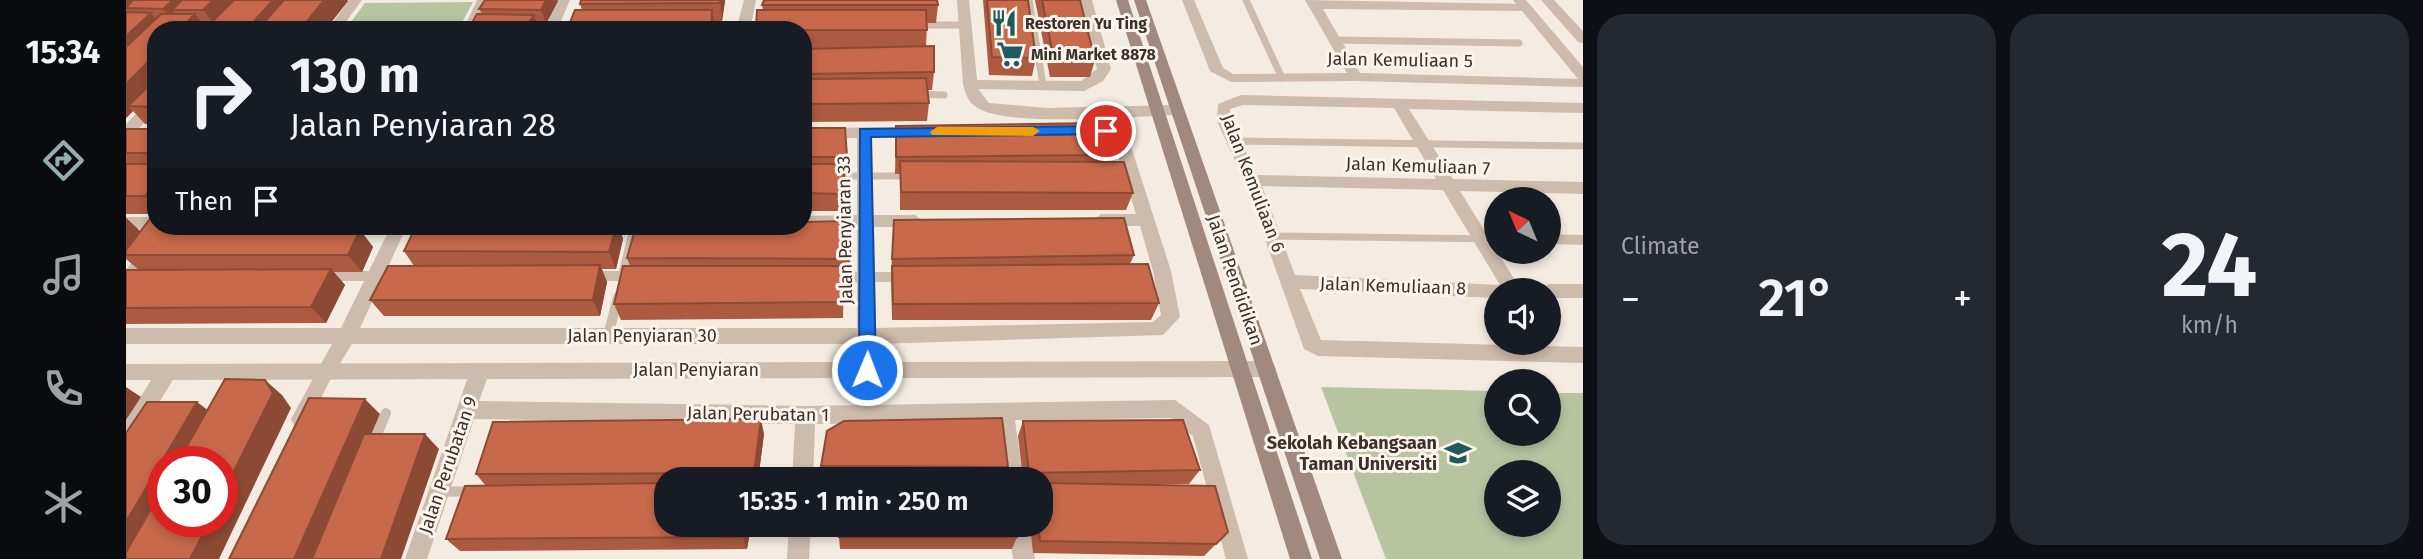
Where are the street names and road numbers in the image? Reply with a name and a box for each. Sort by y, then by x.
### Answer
street label: Jalan Kemuliaan 5 [1327,48,1473,72]
street label: Jalan Kemuliaan 6 [1217,111,1289,255]
street label: Jalan Kemuliaan 7 [1345,152,1491,180]
street label: Jalan Penyiaran 33 [833,155,857,305]
street label: Jalan Pendidikan [1202,212,1268,348]
street label: Jalan Kemuliaan 8 [1319,272,1467,300]
street label: Jalan Penyiaran 30 [567,325,717,347]
street label: Jalan Penyiaran [633,359,759,381]
street label: Jalan Perubatan 9 [414,393,482,537]
street label: Jalan Perubatan 1 [687,402,829,426]

